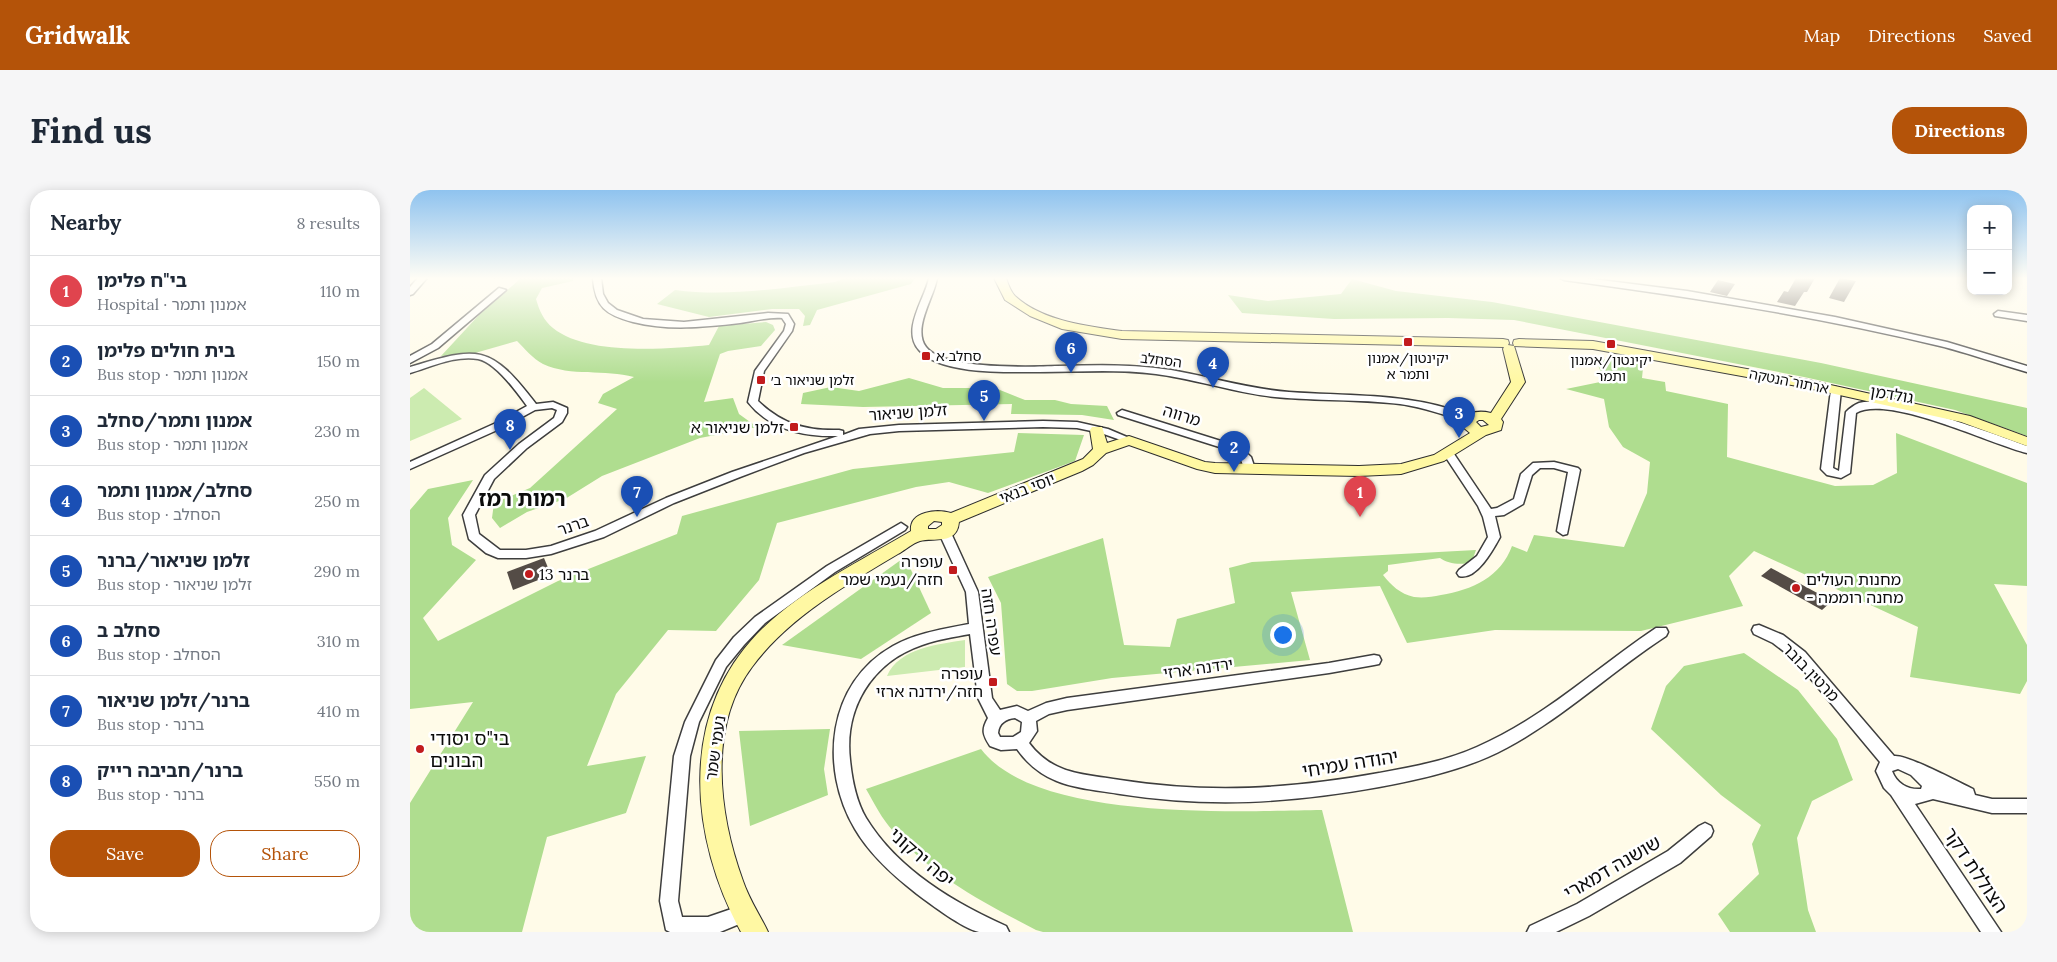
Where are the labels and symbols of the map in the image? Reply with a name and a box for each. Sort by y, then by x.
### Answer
pin: 6 [1055,332,1087,373]
marker: יקינטון/אמנון ותמר א [1402,336,1414,348]
marker: יקינטון/אמנון ותמר [1605,338,1617,350]
place label: סחלב א [936,347,982,365]
pin: 4 [1197,347,1229,388]
street label: הסחלב [1139,349,1183,371]
place label: יקינטון/אמנון ותמר א [1367,349,1449,383]
marker: סחלב א [920,350,932,362]
place label: יקינטון/אמנון ותמר [1570,351,1652,385]
street label: ארתור הנטקה [1748,364,1830,398]
place label: זלמן שניאור ב׳ [771,371,855,389]
marker: זלמן שניאור ב׳ [755,374,767,386]
pin: 5 [968,380,1000,421]
street label: גולדמן [1869,381,1915,407]
pin: 3 [1443,397,1475,438]
street label: זלמן שניאור [868,399,948,425]
street label: מרווה [1161,400,1203,430]
pin: 8 [494,409,526,450]
place label: זלמן שניאור א [691,417,784,437]
marker: זלמן שניאור א [788,421,800,433]
pin: 2 [1218,431,1250,472]
street label: יוסי בנאי [996,468,1058,508]
pin: 7 [621,476,653,517]
pin: 1 [1344,476,1376,517]
district label: רמות רמז [478,485,566,512]
street label: ברנר [555,510,591,540]
place label: עופרה חזה/נעמי שמר [840,551,943,590]
place label: ברנר 13 [539,564,590,584]
marker: עופרה חזה/נעמי שמר [947,564,959,576]
marker: ברנר 13 [523,568,535,580]
place label: מחנות העולים - מחנה רוממה [1806,569,1904,607]
marker: מחנות העולים - מחנה רוממה [1790,582,1802,594]
street label: עפרה חזה [977,587,1007,657]
your location [1270,622,1296,648]
street label: מרטין בובר [1778,638,1844,706]
street label: ירדנה ארזי [1162,653,1234,683]
place label: עופרה חזה/ירדנה ארזי [876,663,983,702]
marker: עופרה חזה/ירדנה ארזי [987,676,999,688]
street label: נעמי שמר [701,714,729,782]
place label: בי"ס יסודי הבונים [430,726,510,772]
marker: בי"ס יסודי הבונים [414,743,426,755]
street label: יהודה עמיחי [1300,744,1400,782]
street label: יפה ירקוני [884,822,960,892]
street label: הצוללת דקר [1939,823,2013,917]
street label: שושנה דמארי [1559,830,1665,904]

